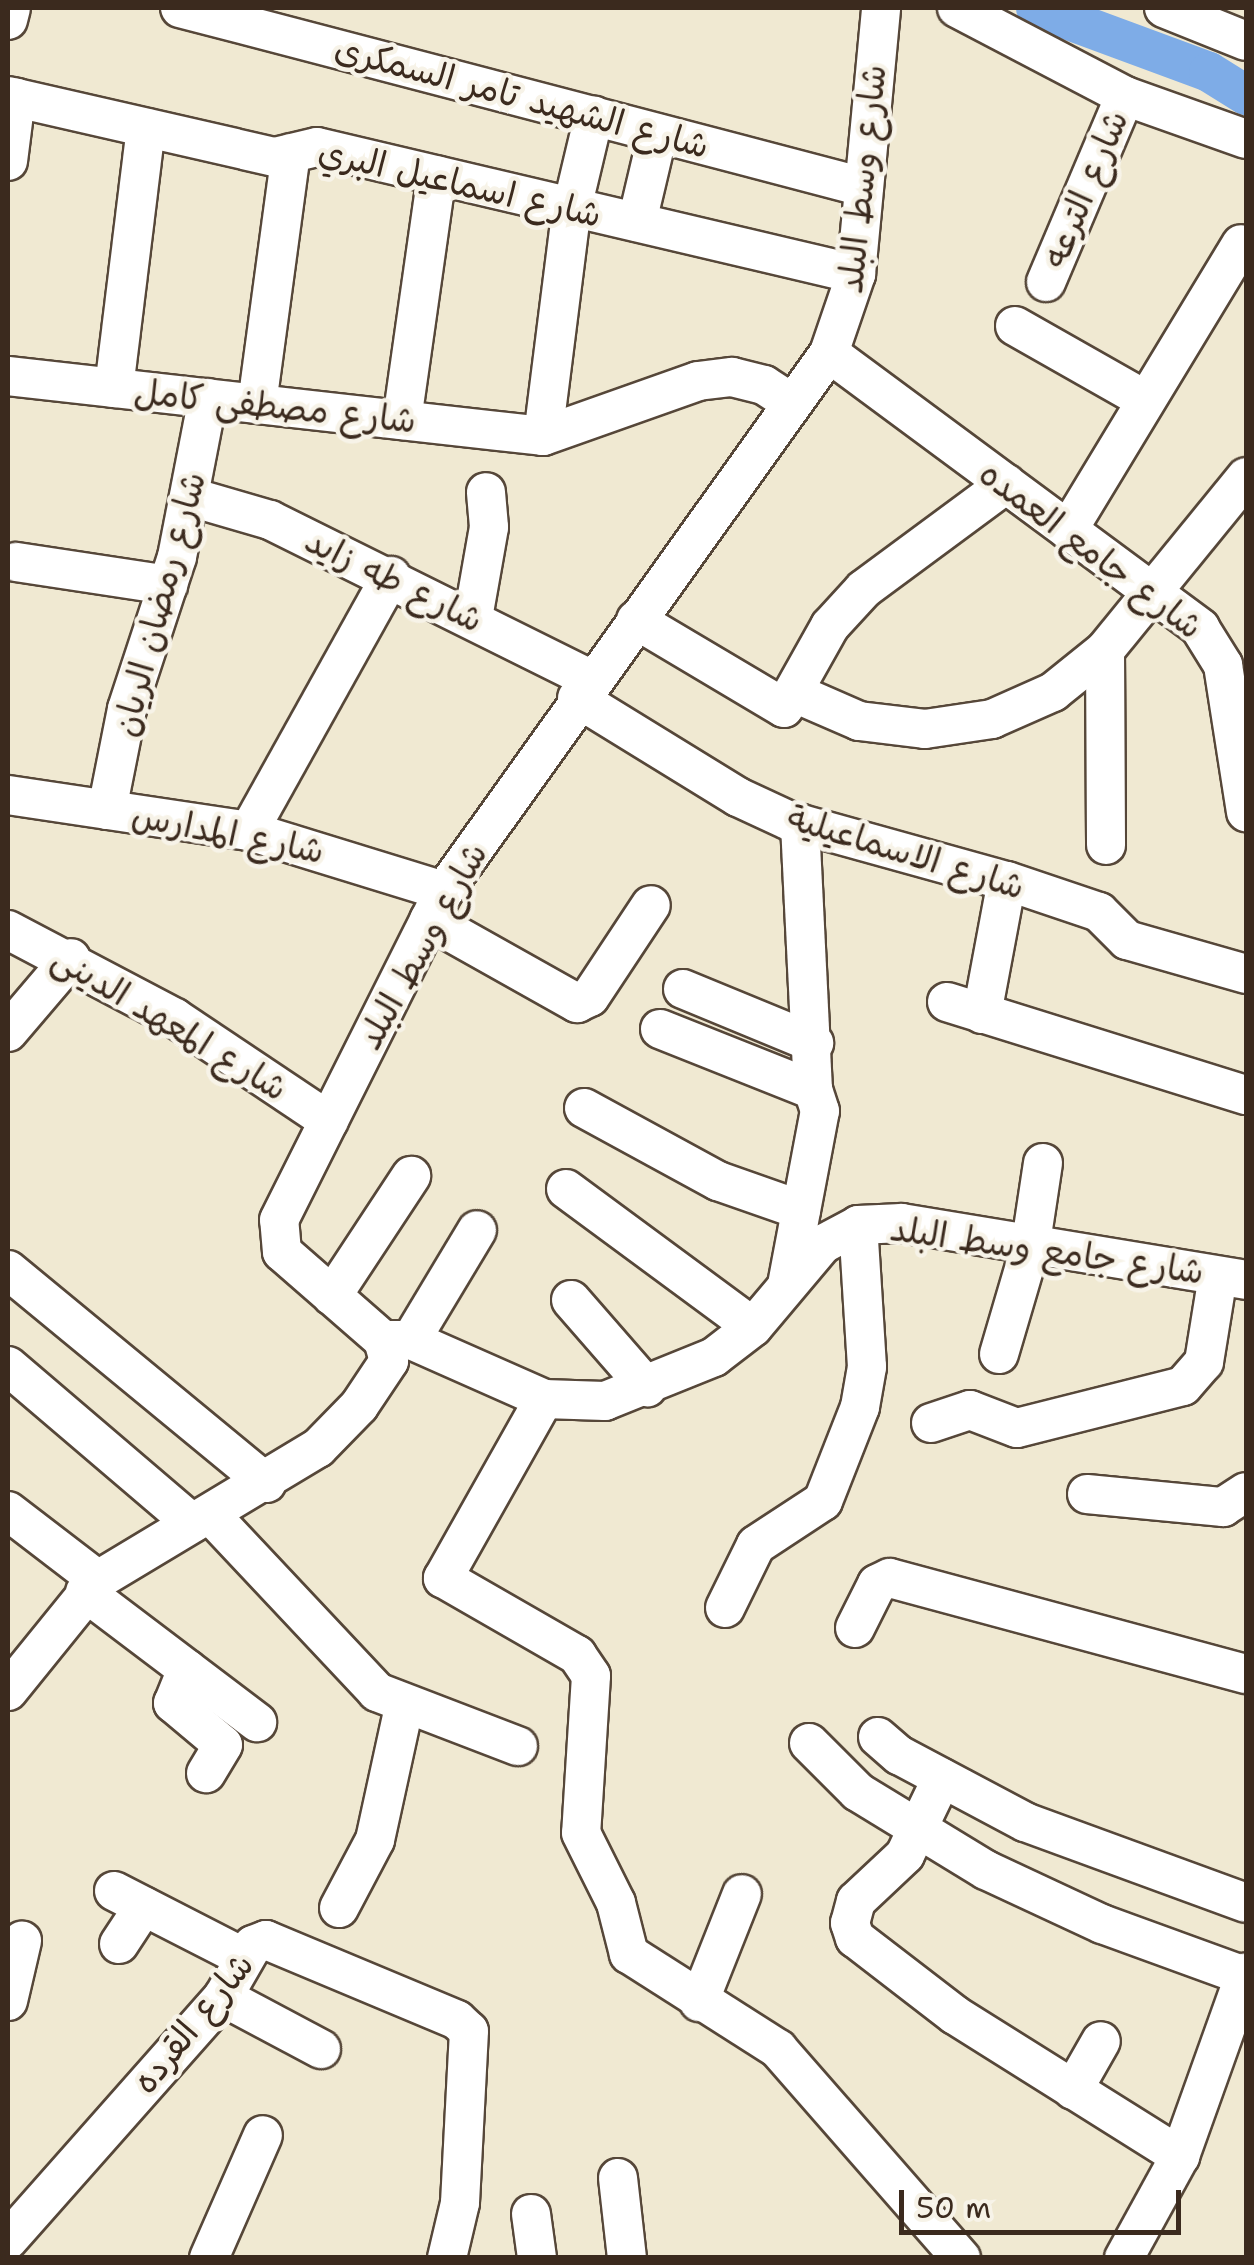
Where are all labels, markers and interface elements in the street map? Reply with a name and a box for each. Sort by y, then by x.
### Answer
street label: شارع الشهيد تامر السمكرى [330,27,714,167]
street label: شارع وسط البلد [829,63,895,295]
street label: شارع الترعه [1033,104,1137,274]
street label: شارع اسماعيل البري [315,130,605,236]
street label: شارع مصطفى كامل [132,370,418,442]
street label: شارع جامع العمده [971,452,1211,648]
street label: شارع رمضان الريان [103,467,215,741]
street label: شارع طه زايد [298,519,490,641]
street label: شارع المدارس [128,794,328,872]
street label: شارع الاسماعيلية [782,796,1030,908]
street label: شارع وسط البلد [348,835,496,1057]
street label: شارع المعهد الدينى [45,936,295,1110]
street label: شارع جامع وسط البلد [887,1207,1207,1293]
street label: شارع القرده [124,1944,262,2102]
scale bar [904,2170,1186,2232]
text: 50 m [916,2187,991,2228]

